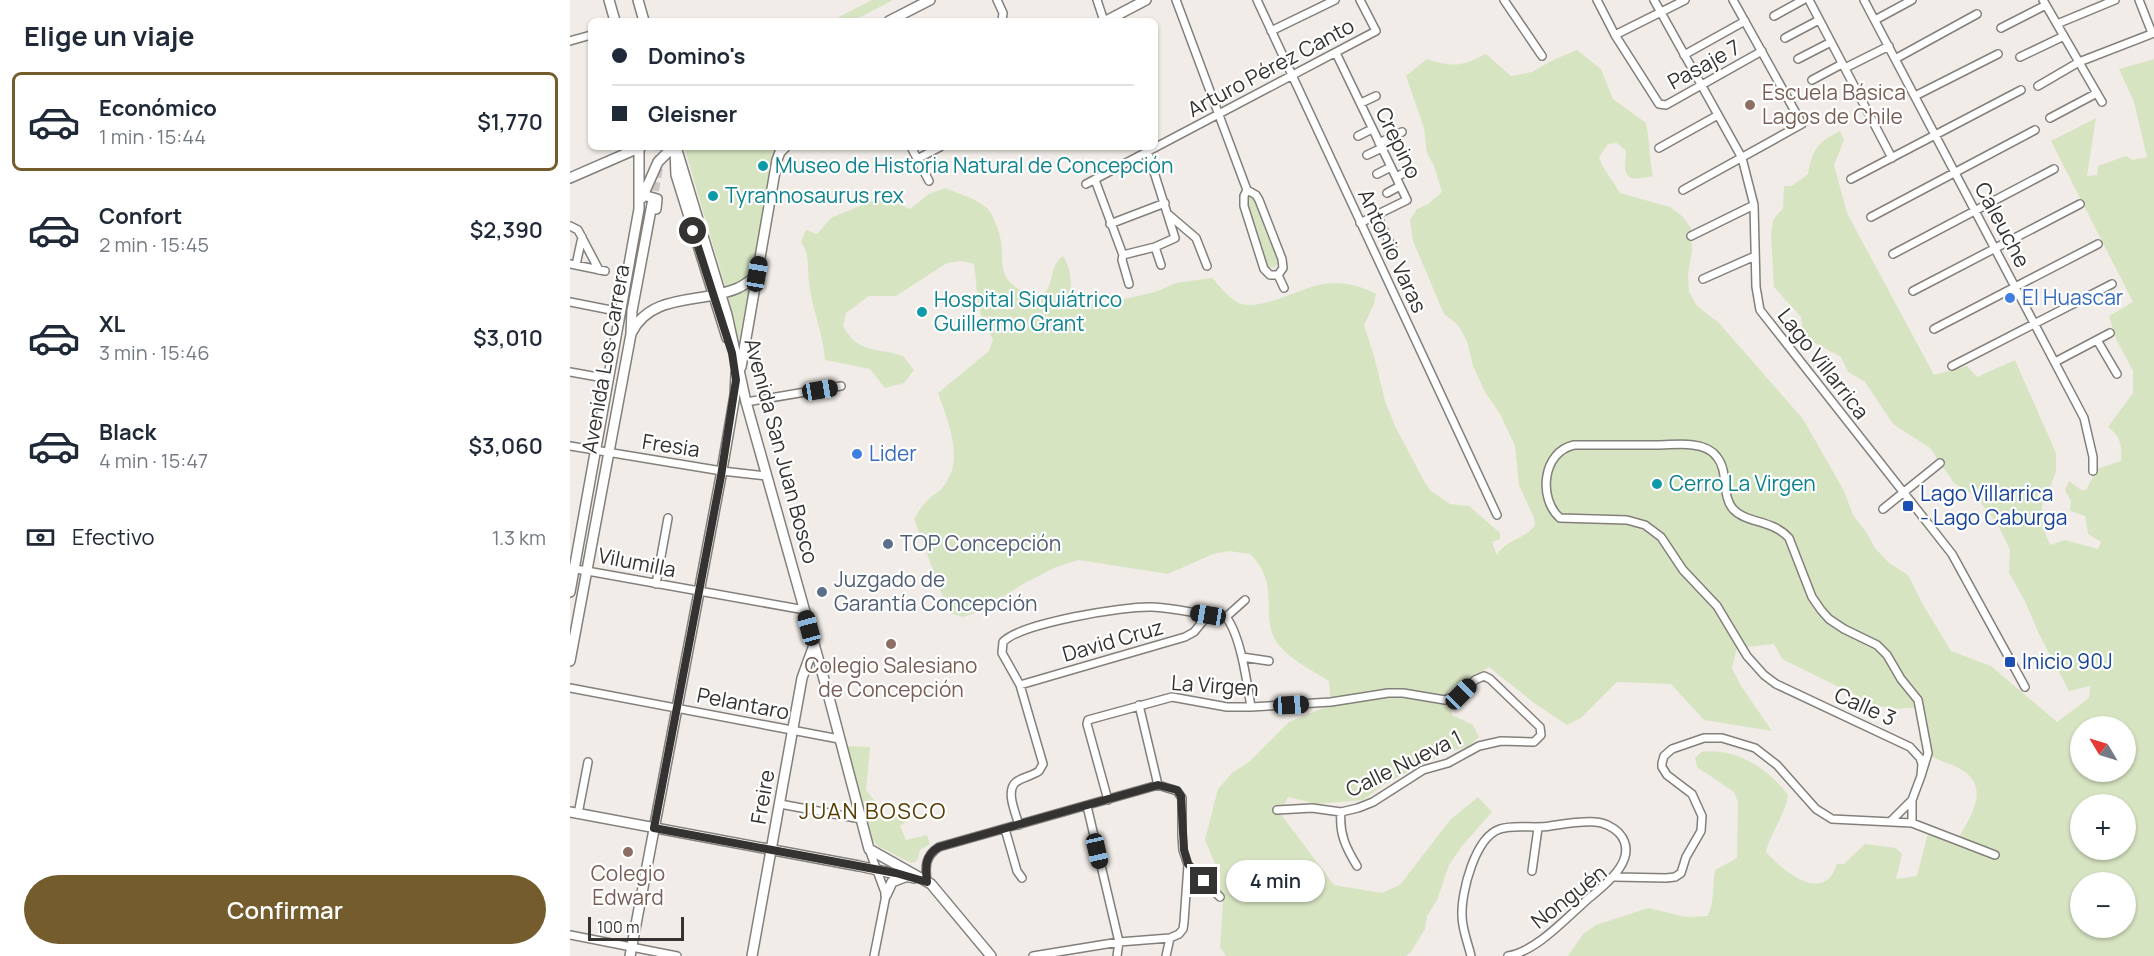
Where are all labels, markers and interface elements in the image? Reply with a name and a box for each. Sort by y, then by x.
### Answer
street label: Arturo Pérez Canto [1182,11,1359,123]
text: Elige un viaje [24,17,195,54]
street label: Pasaje 7 [1662,33,1745,95]
text: Domino's [648,41,745,71]
place label: Escuela Básica Lagos de Chile [1762,78,1906,130]
text: Económico [99,93,217,123]
icon: car [27,95,81,149]
marker: Escuela Básica Lagos de Chile [1743,98,1757,112]
text: Gleisner [648,99,737,129]
street label: Crepino [1370,102,1428,183]
text: $1,770 [477,107,543,137]
text: 1 min · 15:44 [99,123,206,150]
place label: Museo de Historia Natural de Concepción [775,151,1173,179]
marker: Museo de Historia Natural de Concepción [756,159,770,173]
street label: Caleuche [1969,177,2037,272]
place label: Tyrannosaurus rex [725,181,904,209]
street label: Antonio Varas [1352,184,1434,317]
marker: Tyrannosaurus rex [706,189,720,203]
text: Confort [99,201,182,231]
icon: car [27,203,81,257]
text: $2,390 [470,215,543,245]
route start [679,217,706,244]
text: 2 min · 15:45 [99,231,209,258]
car [745,255,769,293]
street label: Avenida Los Carrera [575,262,635,455]
place label: El Huascar [2022,283,2124,311]
place label: Hospital Siquiátrico Guillermo Grant [934,285,1122,337]
marker: El Huascar [2003,291,2017,305]
street label: Lago Villarrica [1772,302,1876,425]
marker: Hospital Siquiátrico Guillermo Grant [915,305,929,319]
text: XL [99,309,125,339]
icon: car [27,311,81,365]
text: $3,010 [473,323,543,353]
street label: Avenida San Juan Bosco [738,335,826,566]
text: 3 min · 15:46 [99,339,210,366]
car [801,378,839,402]
text: Black [99,417,156,447]
icon: car [27,419,81,473]
street label: Fresia [640,427,702,463]
text: $3,060 [469,431,543,461]
place label: Lider [869,439,917,467]
text: 4 min · 15:47 [99,447,208,474]
marker: Lider [850,447,864,461]
place label: Cerro La Virgen [1669,469,1816,497]
marker: Cerro La Virgen [1650,477,1664,491]
place label: Lago Villarrica - Lago Caburga [1920,479,2067,531]
marker: Lago Villarrica - Lago Caburga [1901,499,1915,513]
icon: cash [24,521,57,554]
text: Efectivo [72,522,155,552]
text: 1.3 km [492,524,546,551]
place label: TOP Concepción [900,529,1061,557]
marker: TOP Concepción [881,537,895,551]
street label: Vilumilla [596,541,678,583]
place label: Juzgado de Garantía Concepción [834,565,1038,617]
marker: Juzgado de Garantía Concepción [815,585,829,599]
car [1189,603,1227,627]
car [796,608,822,648]
street label: David Cruz [1059,612,1166,668]
marker: Colegio Salesiano de Concepción [884,637,898,651]
place label: Inicio 90J [2022,647,2113,675]
place label: Colegio Salesiano de Concepción [805,651,977,703]
marker: Inicio 90J [2003,655,2017,669]
street label: La Virgen [1170,668,1260,702]
car [1442,675,1480,713]
street label: Pelantaro [694,680,792,726]
street label: Calle 3 [1830,680,1901,732]
car [1273,695,1309,715]
north arrow [2070,716,2136,782]
map controls [2070,716,2136,938]
street label: Calle Nueva 1 [1341,723,1466,803]
street label: Freire [743,767,781,826]
button: + [2070,794,2136,860]
district label: JUAN BOSCO [799,796,947,826]
car [1084,831,1110,871]
marker: Colegio Edward [621,845,635,859]
street label: Nonguén [1525,858,1612,935]
place label: Colegio Edward [591,859,665,911]
callout: 4 min [1225,860,1324,902]
route end [1190,867,1217,894]
text: 4 min [1250,867,1301,894]
button: − [2070,872,2136,938]
button: Confirmar [24,875,546,944]
scale bar [588,914,684,942]
text: 100 m [597,916,640,938]

